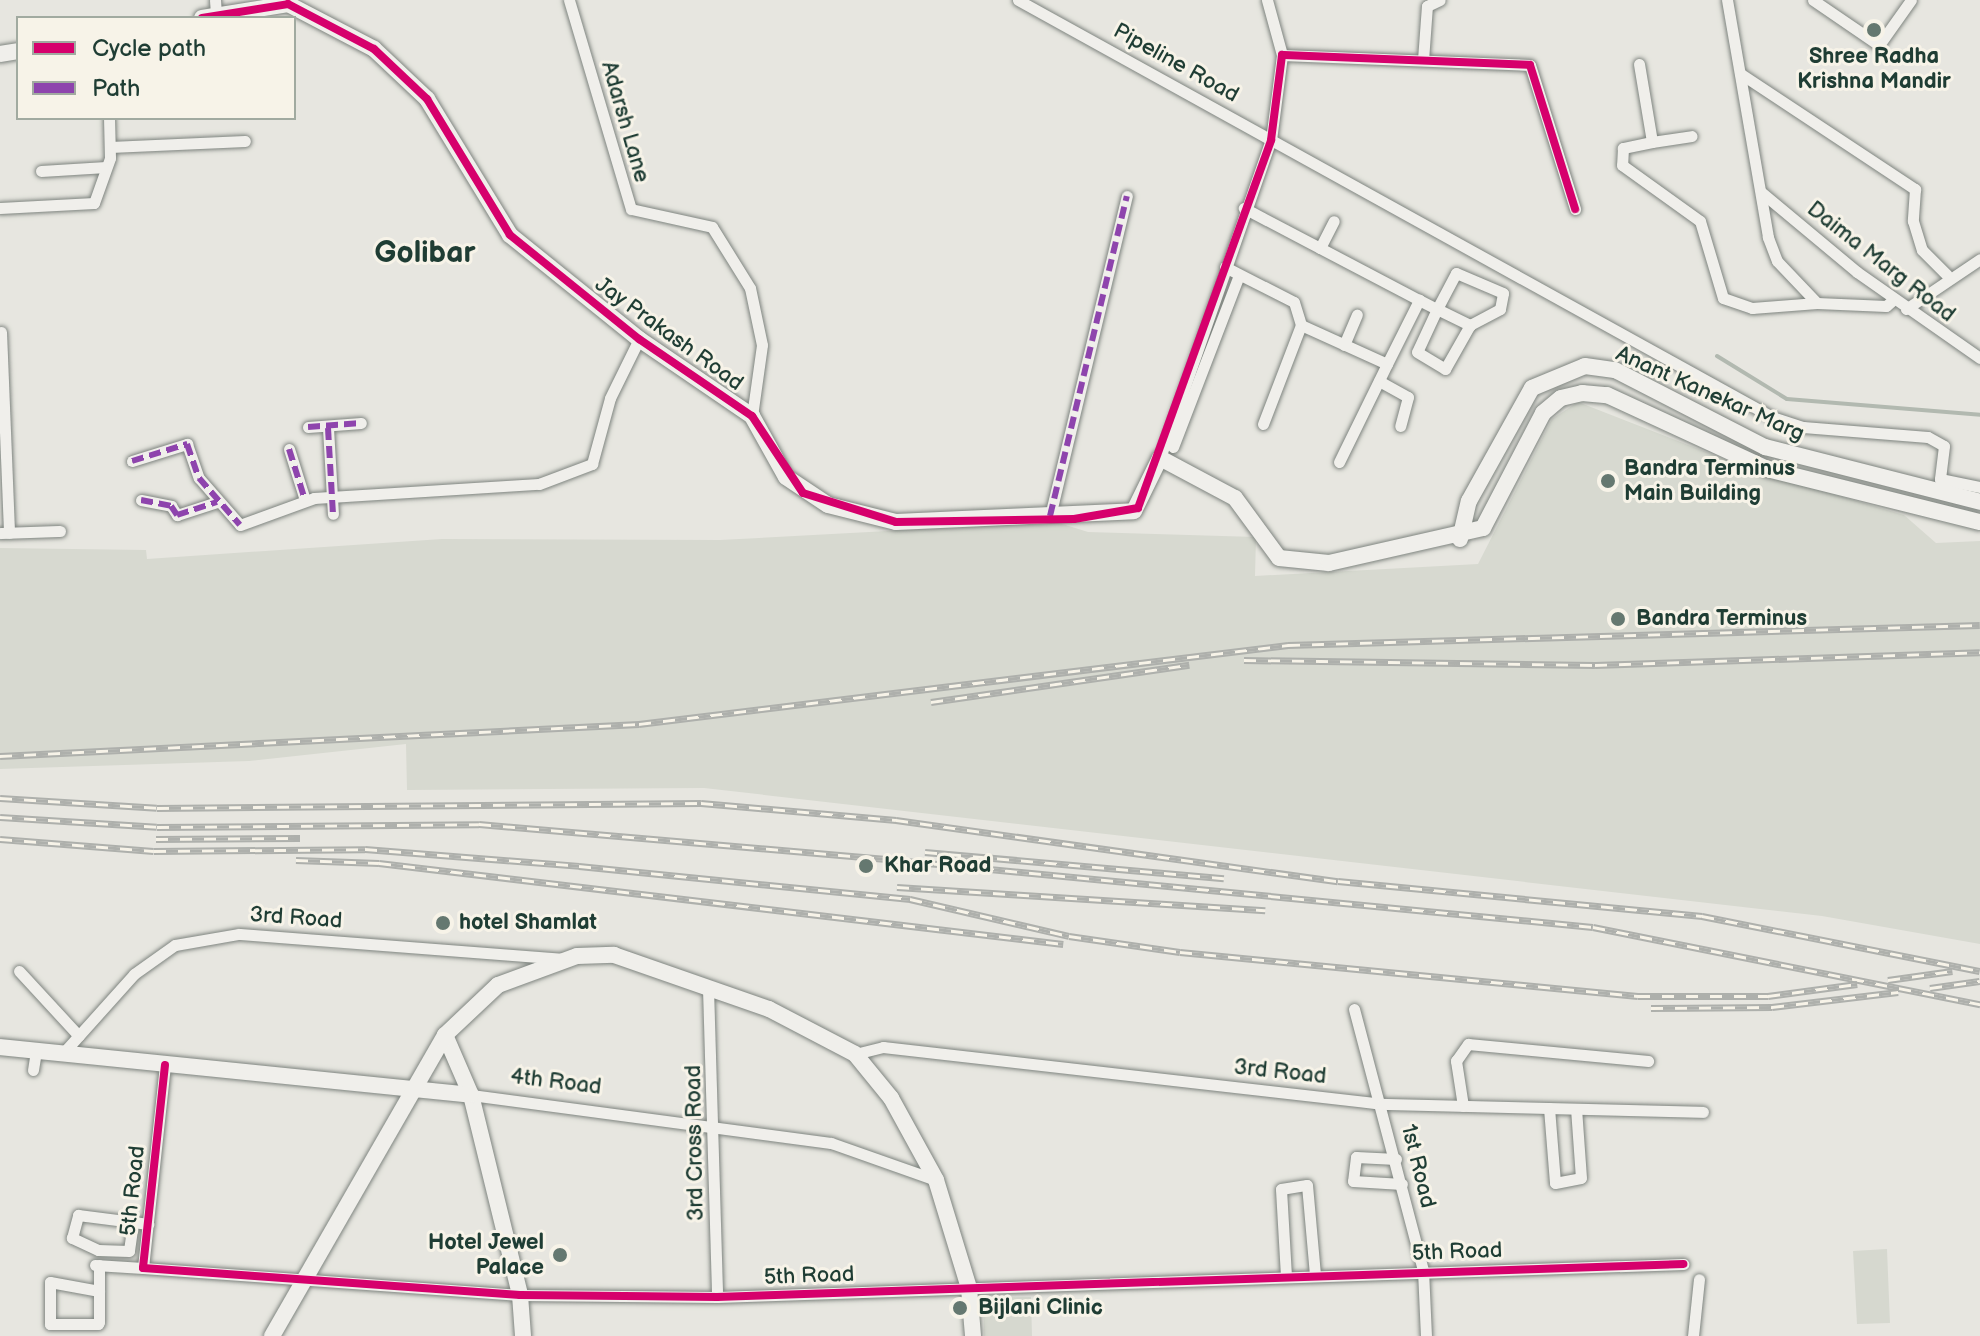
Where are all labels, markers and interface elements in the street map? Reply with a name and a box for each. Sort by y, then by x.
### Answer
legend [16,16,296,120]
street label: Pipeline Road [1109,18,1243,108]
marker: Shree Radha Krishna Mandir [1865,21,1883,39]
text: Cycle path [92,34,206,63]
place label: Shree Radha Krishna Mandir [1797,43,1951,94]
street label: Adarsh Lane [595,58,655,186]
text: Path [92,74,140,103]
street label: Daima Marg Road [1802,196,1960,328]
district label: Golibar [375,235,475,271]
street label: Jay Prakash Road [589,271,749,397]
street label: Anant Kanekar Marg [1612,341,1808,447]
place label: Bandra Terminus Main Building [1624,455,1795,506]
marker: Bandra Terminus Main Building [1599,472,1617,490]
place label: Bandra Terminus [1636,606,1807,632]
marker: Bandra Terminus [1607,608,1629,630]
place label: Khar Road [884,853,991,879]
marker: Khar Road [855,855,877,877]
street label: 3rd Road [249,902,343,934]
place label: hotel Shamlat [459,910,597,936]
marker: hotel Shamlat [434,914,452,932]
street label: 3rd Road [1232,1054,1328,1090]
street label: 4th Road [509,1063,603,1101]
street label: 3rd Cross Road [680,1065,710,1221]
street label: 1st Road [1395,1121,1441,1211]
street label: 5th Road [115,1145,151,1237]
place label: Hotel Jewel Palace [428,1229,544,1280]
street label: 5th Road [1411,1237,1503,1267]
marker: Hotel Jewel Palace [551,1246,569,1264]
street label: 5th Road [763,1261,855,1291]
place label: Bijlani Clinic [978,1295,1103,1321]
marker: Bijlani Clinic [949,1297,971,1319]

